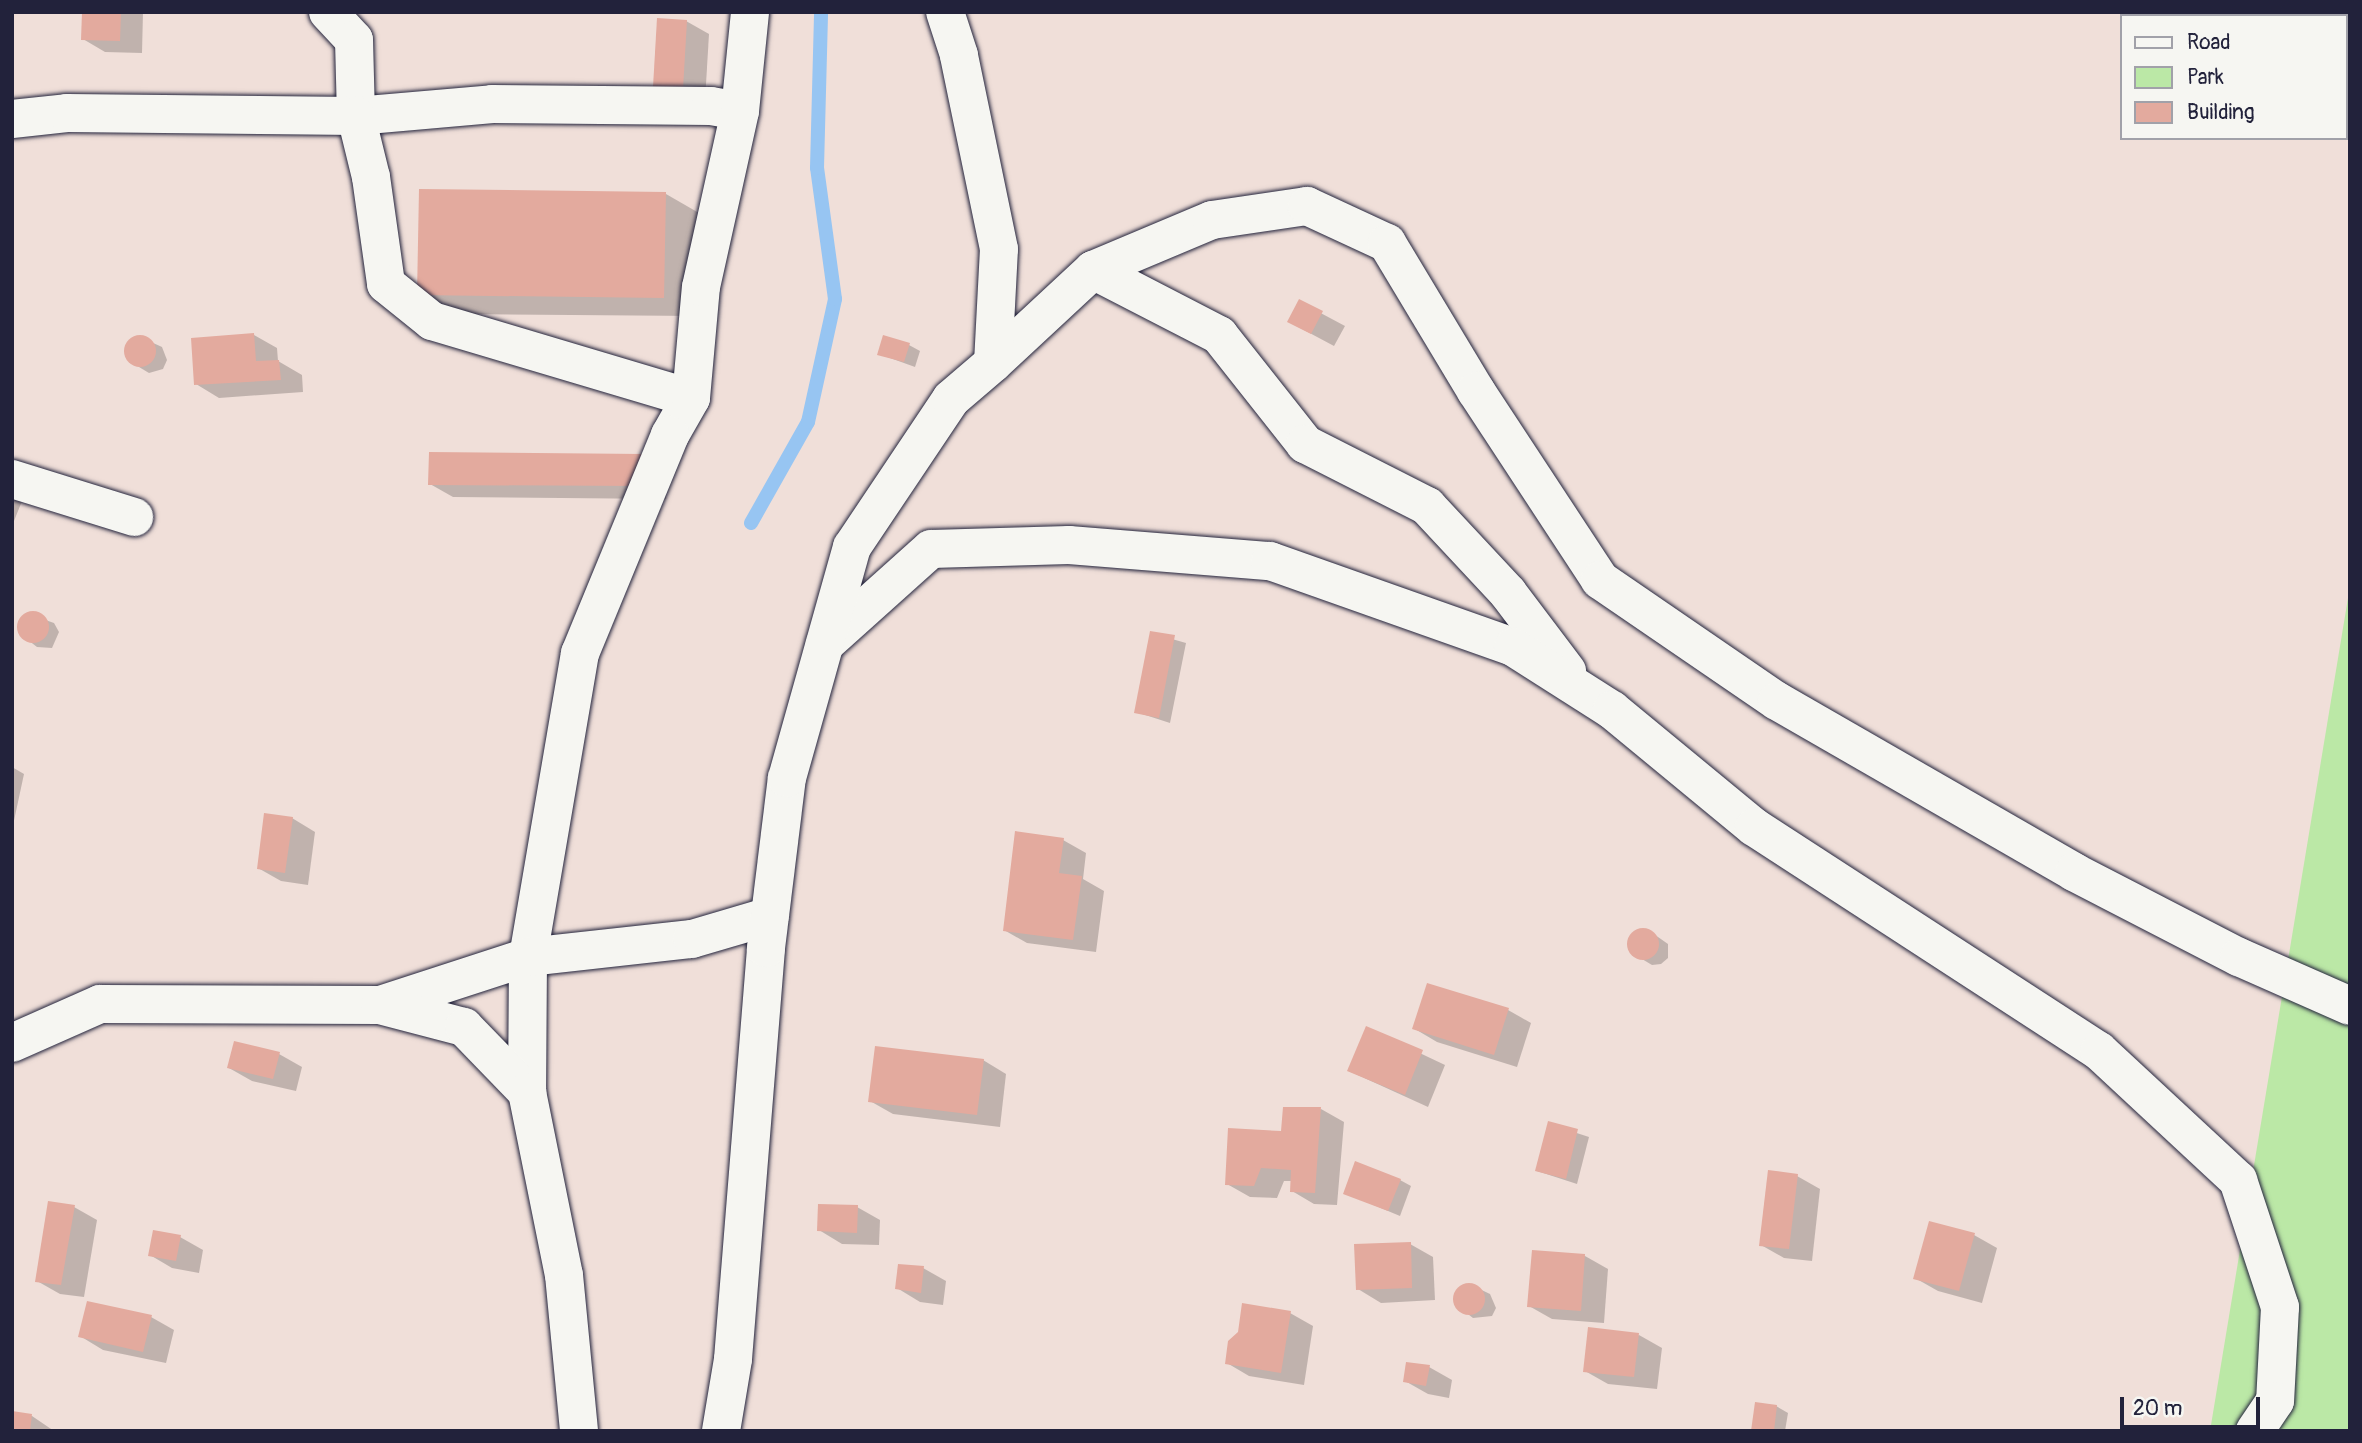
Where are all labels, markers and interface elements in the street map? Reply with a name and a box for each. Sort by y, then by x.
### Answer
legend [2120,14,2348,140]
text: Road [2187,29,2231,56]
text: Park [2187,64,2224,91]
text: Building [2187,99,2254,126]
scale bar [2124,1384,2264,1428]
text: 20 m [2133,1395,2182,1422]

